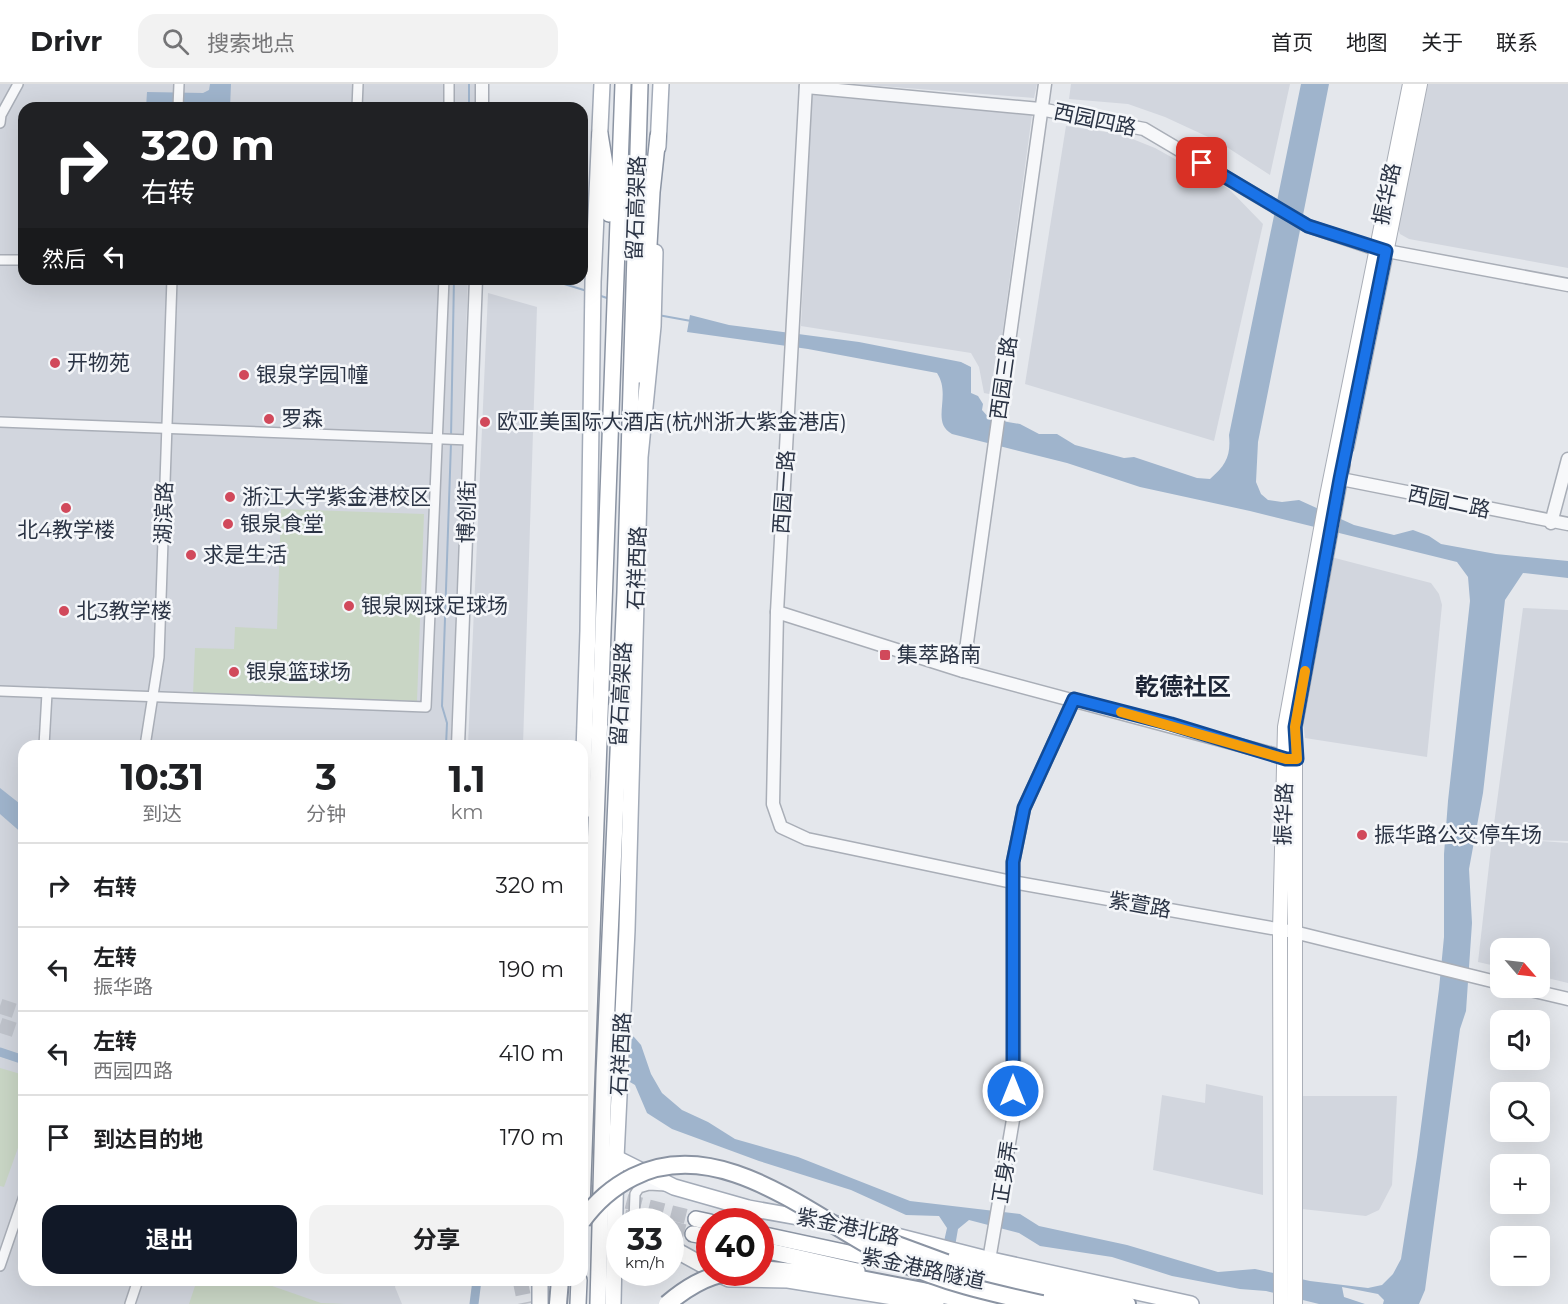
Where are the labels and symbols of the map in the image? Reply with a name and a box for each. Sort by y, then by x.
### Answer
street label: 西园四路 [1051,99,1139,140]
pin [1176,137,1227,188]
street label: 留石高架路 [621,155,650,261]
street label: 振华路 [1368,160,1405,227]
street label: 西园三路 [985,335,1022,421]
place label: 开物苑 [67,350,130,375]
marker: 开物苑 [48,356,62,370]
place label: 银泉学园1幢 [256,362,369,387]
marker: 银泉学园1幢 [237,368,251,382]
place label: 罗森 [281,406,323,431]
place label: 欧亚美国际大酒店(杭州浙大紫金港店) [497,409,847,434]
marker: 罗森 [262,412,276,426]
marker: 欧亚美国际大酒店(杭州浙大紫金港店) [478,415,492,429]
street label: 西园一路 [768,449,799,535]
street label: 博创街 [453,480,480,544]
street label: 湖滨路 [150,481,177,545]
street label: 西园二路 [1405,481,1493,522]
place label: 浙江大学紫金港校区 [242,484,431,509]
marker: 浙江大学紫金港校区 [223,490,237,504]
marker: 北4教学楼 [59,501,73,515]
place label: 银泉食堂 [240,511,324,536]
place label: 北4教学楼 [17,517,115,542]
marker: 银泉食堂 [221,517,235,531]
street label: 石祥西路 [623,526,650,610]
place label: 求是生活 [203,542,287,567]
marker: 求是生活 [184,548,198,562]
place label: 银泉网球足球场 [361,593,508,618]
place label: 北3教学楼 [76,598,172,623]
marker: 银泉网球足球场 [342,599,356,613]
marker: 北3教学楼 [57,604,71,618]
street label: 留石高架路 [605,641,636,747]
place label: 集萃路南 [897,642,981,667]
marker: 集萃路南 [878,648,892,662]
place label: 银泉篮球场 [246,659,351,684]
marker: 银泉篮球场 [227,665,241,679]
district label: 乾德社区 [1135,672,1231,701]
street label: 振华路 [1270,782,1297,846]
place label: 振华路公交停车场 [1374,822,1542,847]
marker: 振华路公交停车场 [1355,828,1369,842]
street label: 紫萱路 [1107,887,1173,922]
north arrow [1490,938,1550,998]
street label: 石祥西路 [606,1011,635,1097]
position arrow [981,1059,1045,1123]
street label: 正身弄 [987,1139,1022,1205]
street label: 紫金港北路 [794,1203,902,1250]
speed limit sign: 40 [696,1208,774,1286]
street label: 紫金港路隧道 [859,1243,987,1294]

